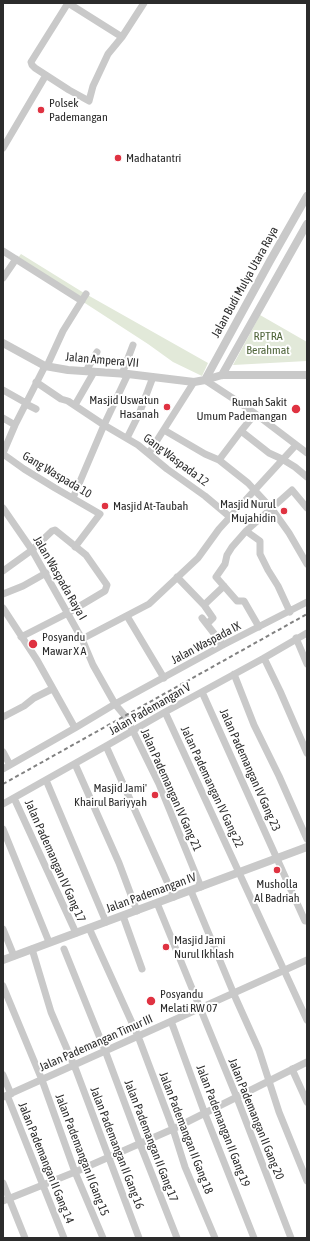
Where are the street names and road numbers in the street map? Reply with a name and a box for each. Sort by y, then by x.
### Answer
street label: Jalan Budi Mulya Utara Raya [208,224,282,340]
street label: Jalan Ampera VII [65,350,139,370]
street label: Gang Waspada 12 [140,431,212,489]
street label: Gang Waspada 10 [20,449,94,501]
street label: Jalan Waspada Raya I [30,533,90,623]
street label: Jalan Waspada IX [169,619,243,667]
street label: Jalan Pademangan V [107,680,193,738]
street label: Jalan Pademangan IV Gang 23 [216,707,284,833]
street label: Jalan Pademangan IV Gang 22 [177,724,247,850]
street label: Jalan Pademangan IV Gang 21 [137,727,205,853]
street label: Jalan Pademangan IV Gang 17 [21,798,89,924]
street label: Jalan Pademangan IV [104,870,198,916]
street label: Jalan Pademangan Timur III [37,1011,155,1075]
street label: Jalan Pademangan II Gang 20 [225,1056,287,1182]
street label: Jalan Pademangan II Gang 19 [193,1063,253,1189]
street label: Jalan Pademangan II Gang 18 [156,1070,216,1196]
street label: Jalan Pademangan II Gang 17 [121,1078,181,1204]
street label: Jalan Pademangan II Gang 16 [87,1085,147,1211]
street label: Jalan Pademangan II Gang 15 [52,1092,112,1218]
street label: Jalan Pademangan II Gang 14 [15,1100,77,1226]

